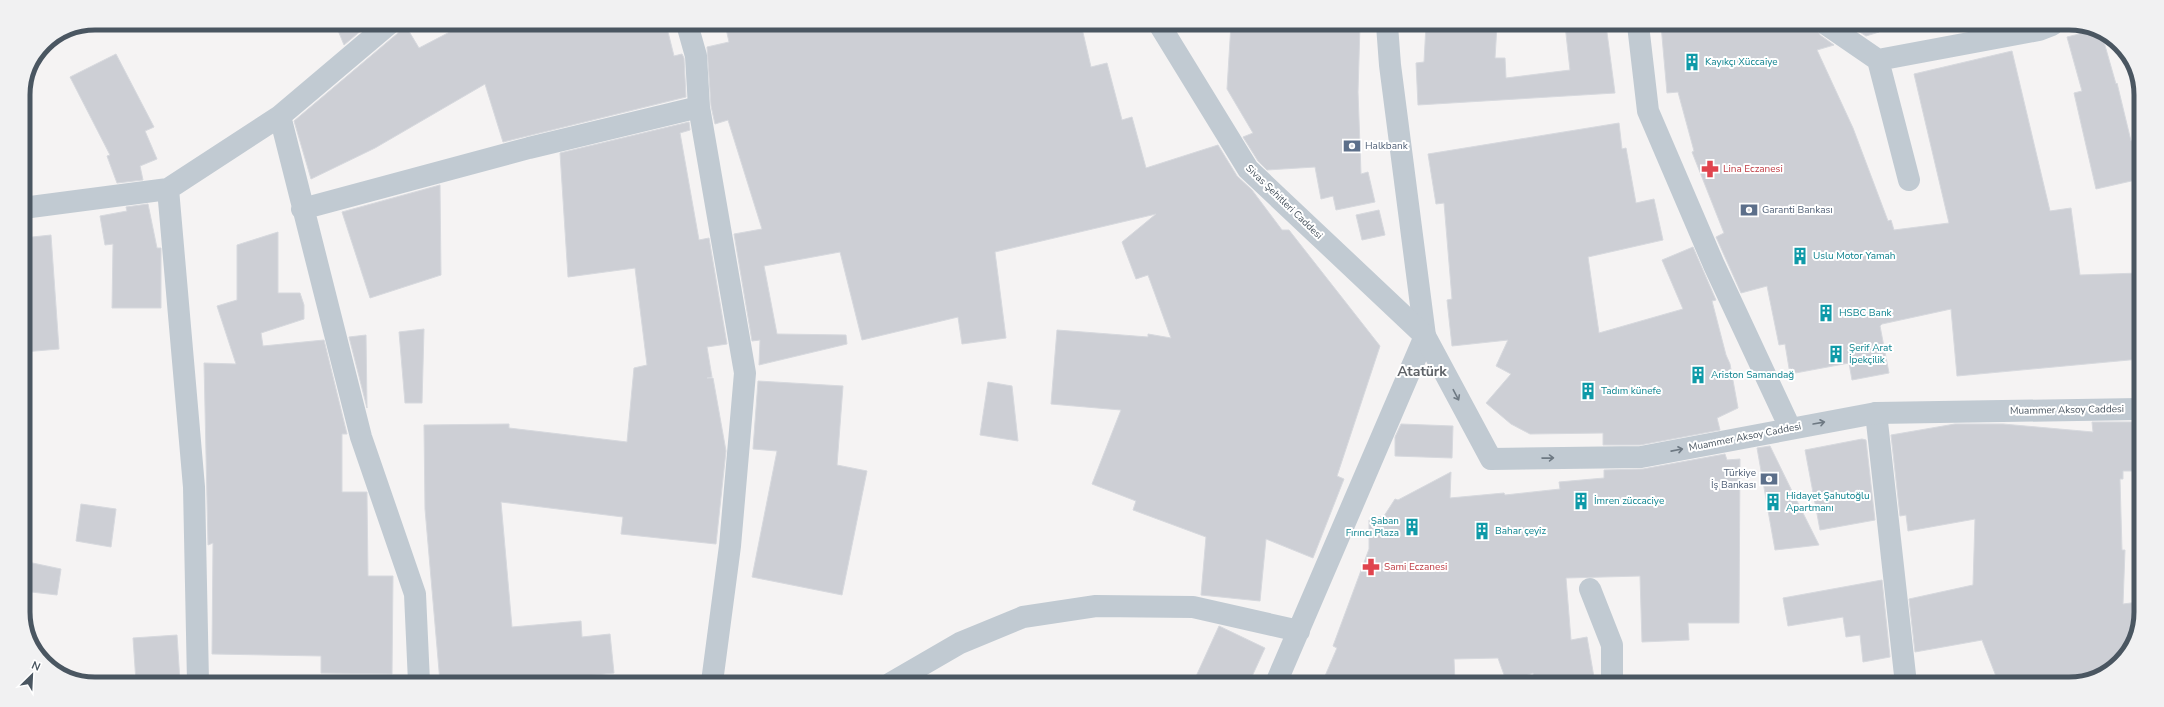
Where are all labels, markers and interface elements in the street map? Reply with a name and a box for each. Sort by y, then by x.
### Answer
building icon: Kayıkçı Xüccaiye [1682,52,1702,72]
place label: Kayıkçı Xüccaiye [1705,55,1778,69]
bank icon: Halkbank [1342,136,1362,156]
place label: Halkbank [1365,139,1409,153]
pharmacy icon: Lina Eczanesi [1700,159,1720,179]
street label: Sivas Şehitleri Caddesi [1243,162,1325,242]
place label: Lina Eczanesi [1723,162,1783,176]
bank icon: Garanti Bankası [1739,200,1759,220]
place label: Garanti Bankası [1762,203,1833,217]
building icon: Uslu Motor Yamah [1790,246,1810,266]
place label: Uslu Motor Yamah [1813,249,1896,263]
building icon: HSBC Bank [1816,303,1836,323]
place label: HSBC Bank [1839,306,1893,320]
place label: Şerif Arat İpekçilik [1849,341,1892,367]
building icon: Şerif Arat İpekçilik [1826,344,1846,364]
district label: Atatürk [1397,362,1447,381]
building icon: Ariston Samandağ [1688,365,1708,385]
place label: Ariston Samandağ [1711,368,1794,382]
building icon: Tadım künefe [1578,381,1598,401]
place label: Tadım künefe [1601,384,1661,398]
one-way arrow [1453,389,1461,401]
street label: Muammer Aksoy Caddesi [2010,402,2124,418]
street label: Muammer Aksoy Caddesi [1688,419,1802,455]
one-way arrow [1812,419,1825,427]
one-way arrow [1670,446,1683,454]
one-way arrow [1541,454,1554,462]
place label: Türkiye İş Bankası [1711,466,1756,492]
bank icon: Türkiye İş Bankası [1759,469,1779,489]
place label: Hidayet Şahutoğlu Apartmanı [1786,489,1870,515]
building icon: İmren züccaciye [1571,491,1591,511]
building icon: Hidayet Şahutoğlu Apartmanı [1763,492,1783,512]
place label: İmren züccaciye [1594,494,1664,508]
place label: Şaban Fırıncı Plaza [1346,514,1399,540]
building icon: Şaban Fırıncı Plaza [1402,517,1422,537]
building icon: Bahar çeyiz [1472,521,1492,541]
place label: Bahar çeyiz [1495,524,1546,538]
pharmacy icon: Sami Eczanesi [1361,557,1381,577]
place label: Sami Eczanesi [1384,560,1447,574]
north arrow [12,655,52,695]
text: N [29,658,43,675]

